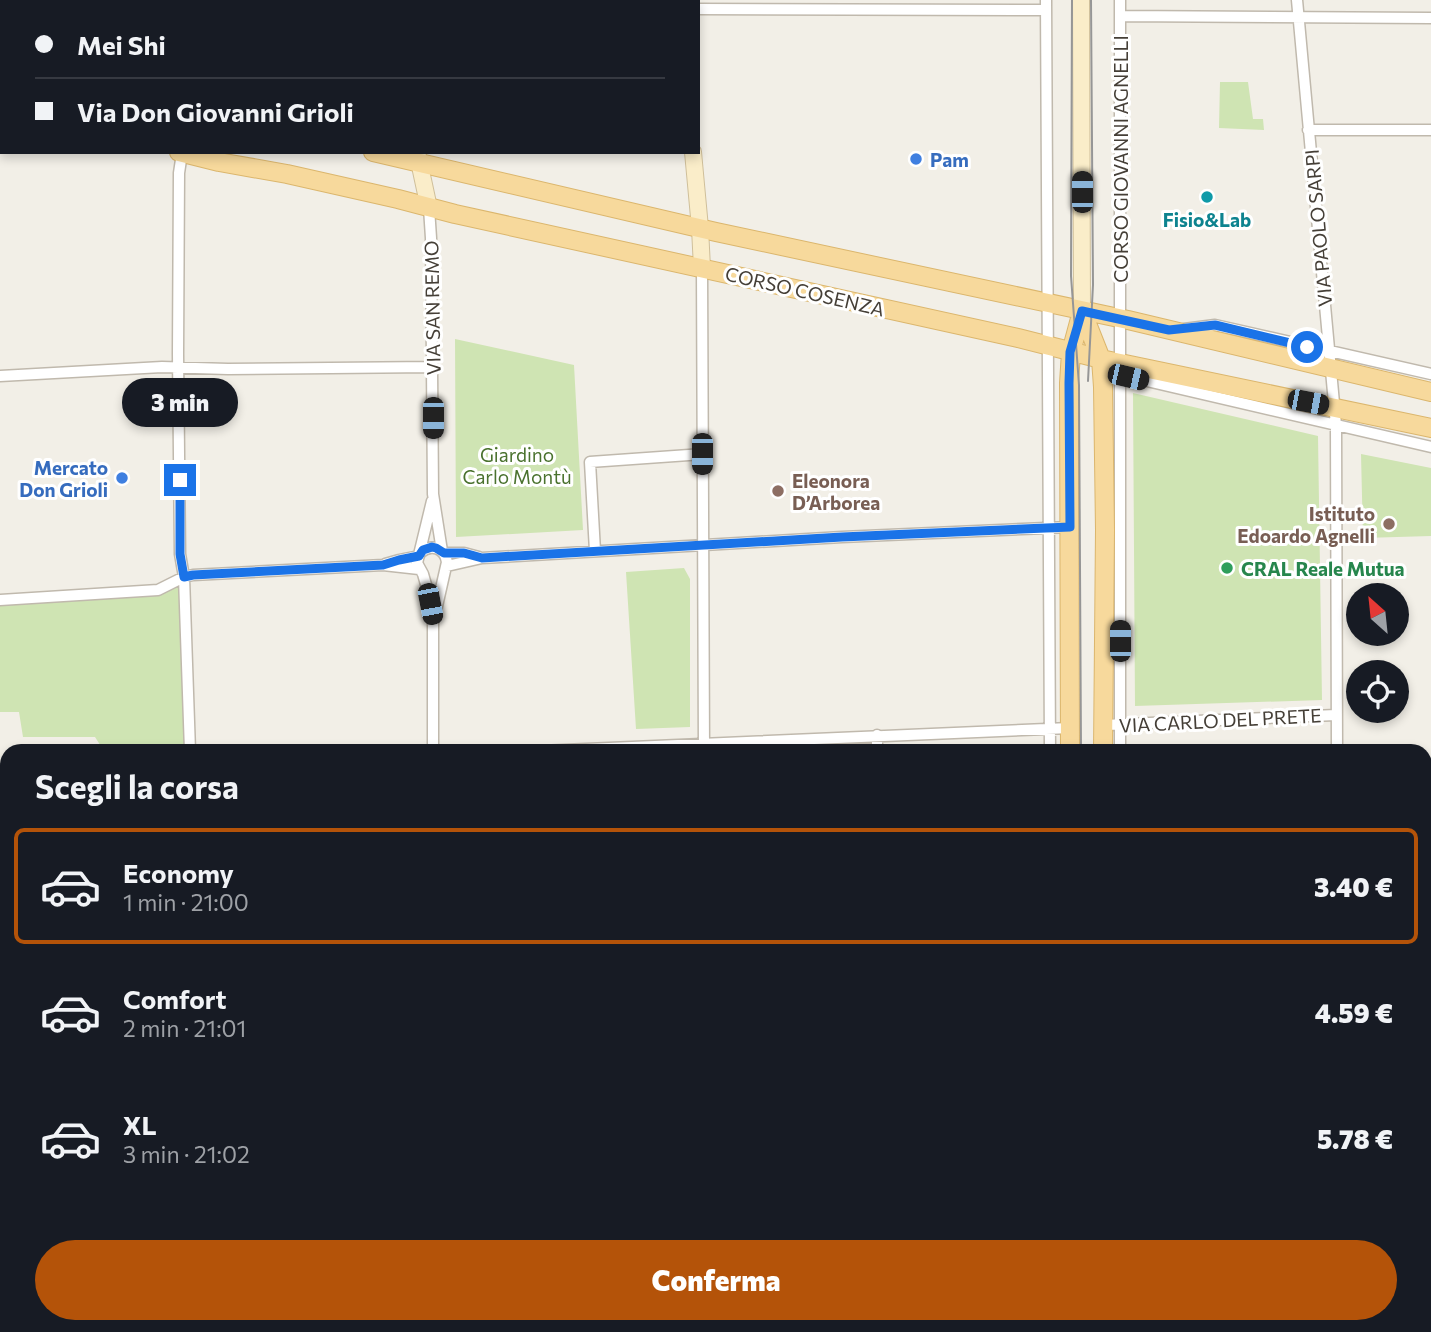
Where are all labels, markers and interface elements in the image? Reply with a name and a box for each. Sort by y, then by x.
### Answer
text: Mei Shi [77,29,166,60]
street label: CORSO GIOVANNI AGNELLI [1109,35,1132,283]
text: Via Don Giovanni Grioli [77,96,354,127]
place label: Pam [930,148,969,171]
street label: VIA PAOLO SARPI [1300,148,1336,308]
marker: Pam [908,151,924,167]
car [1072,171,1093,213]
marker: Fisio&Lab [1199,189,1215,205]
place label: Fisio&Lab [1163,208,1251,231]
street label: VIA SAN REMO [419,240,445,376]
street label: CORSO COSENZA [723,261,887,321]
route start [1291,331,1323,363]
car [1106,362,1151,392]
callout: 3 min [122,378,238,428]
text: 3 min [151,388,209,416]
car [1286,388,1331,416]
car [423,397,444,439]
car [692,433,713,475]
park label: Giardino Carlo Montù [462,443,572,488]
place label: Mercato Don Grioli [19,456,108,501]
route end [164,464,196,496]
place label: Eleonora D’Arborea [792,469,880,514]
marker: Mercato Don Grioli [114,470,130,486]
marker: Eleonora D’Arborea [770,483,786,499]
place label: Istituto Edoardo Agnelli [1237,502,1375,547]
marker: Istituto Edoardo Agnelli [1381,516,1397,532]
place label: CRAL Reale Mutua [1241,557,1405,580]
marker: CRAL Reale Mutua [1219,560,1235,576]
car [416,581,445,627]
north arrow [1346,583,1409,646]
map controls [1346,583,1409,723]
car [1110,620,1131,662]
button: locate [1346,660,1409,723]
street label: VIA CARLO DEL PRETE [1118,703,1322,737]
text: Scegli la corsa [35,766,239,806]
icon: car [39,855,102,918]
text: Economy [123,857,234,888]
text: 3.40 € [1314,871,1393,902]
text: 1 min · 21:00 [123,888,249,916]
icon: car [39,981,102,1044]
text: Comfort [123,983,226,1014]
text: 4.59 € [1315,997,1393,1028]
text: 2 min · 21:01 [123,1014,246,1042]
icon: car [39,1107,102,1170]
text: XL [123,1109,157,1140]
text: 5.78 € [1317,1123,1393,1154]
text: 3 min · 21:02 [123,1140,250,1168]
button: Conferma [35,1240,1397,1320]

